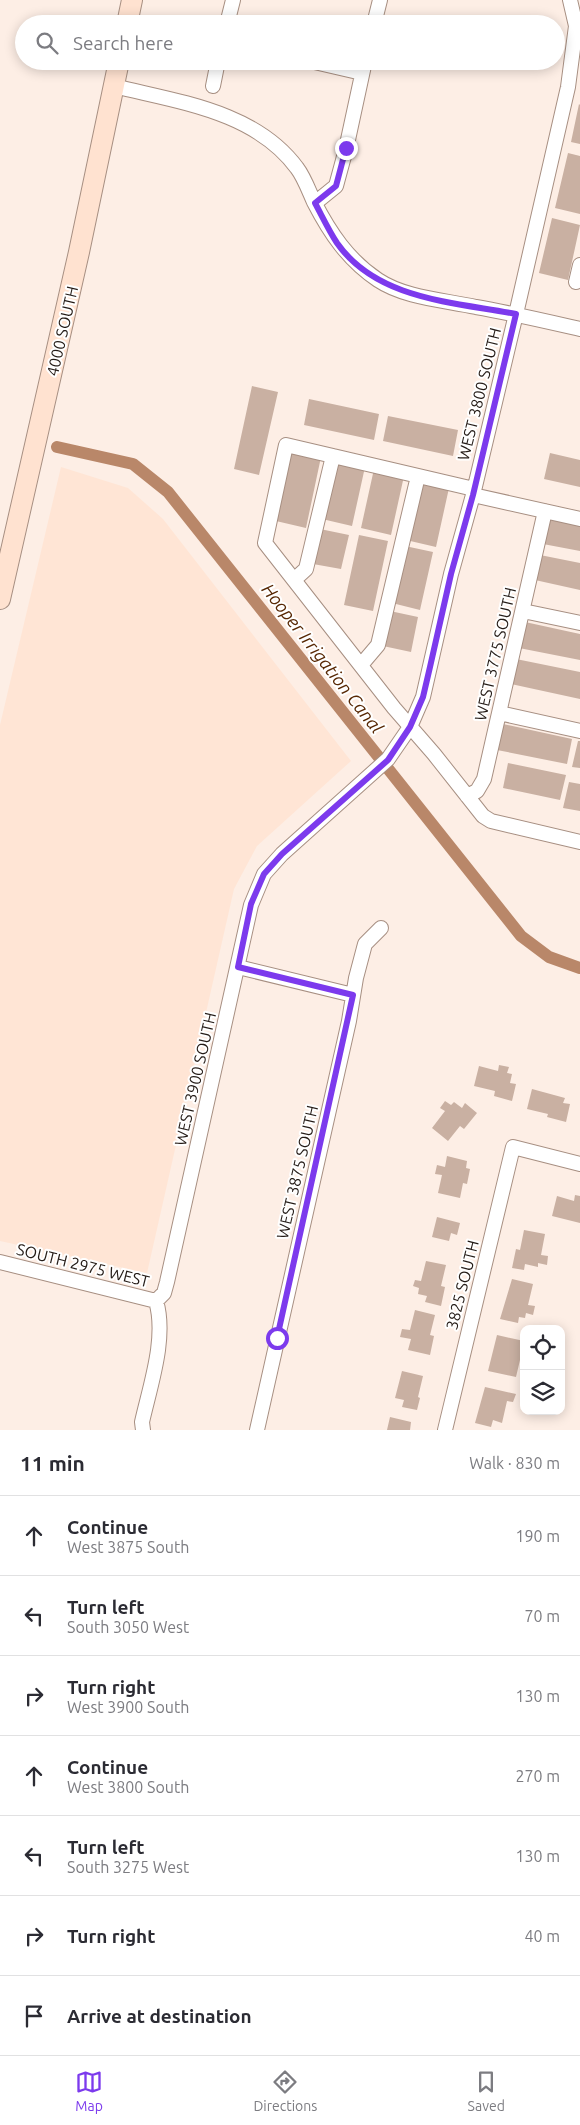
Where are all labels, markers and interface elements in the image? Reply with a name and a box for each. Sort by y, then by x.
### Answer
search box [15,15,565,70]
icon: search [33,29,61,57]
text: Search here [73,32,173,54]
route end [335,137,358,160]
street label: 4000 SOUTH [43,284,81,378]
street label: WEST 3800 SOUTH [454,326,504,462]
water label: Hooper Irrigation Canal [258,579,388,737]
street label: WEST 3775 SOUTH [471,586,519,722]
street label: WEST 3900 SOUTH [171,1011,219,1147]
street label: WEST 3875 SOUTH [273,1104,321,1240]
street label: 3825 SOUTH [442,1238,482,1332]
street label: SOUTH 2975 WEST [15,1240,151,1290]
map controls [520,1325,565,1415]
button: locate [520,1325,565,1370]
route start [266,1327,289,1350]
button: layers [520,1370,565,1415]
text: 11 min [20,1451,85,1475]
text: Walk · 830 m [469,1454,560,1472]
text: Continue [67,1516,148,1538]
icon: ahead [20,1522,48,1550]
text: 190 m [515,1527,560,1545]
text: West 3875 South [67,1538,189,1556]
text: Turn left [67,1596,145,1618]
icon: left [20,1602,48,1630]
text: 70 m [524,1607,560,1625]
text: South 3050 West [67,1618,189,1636]
text: Turn right [67,1676,155,1698]
icon: right [20,1682,48,1710]
text: 130 m [515,1687,560,1705]
text: West 3900 South [67,1698,189,1716]
text: Continue [67,1756,148,1778]
icon: ahead [20,1762,48,1790]
text: 270 m [515,1767,560,1785]
text: West 3800 South [67,1778,189,1796]
text: Turn left [67,1836,145,1858]
icon: left [20,1842,48,1870]
text: 130 m [515,1847,560,1865]
text: South 3275 West [67,1858,189,1876]
icon: right [20,1922,48,1950]
text: Turn right [67,1925,155,1947]
text: 40 m [524,1927,560,1945]
icon: arrive [20,2002,48,2030]
text: Arrive at destination [67,2005,252,2027]
tab: Map [75,2068,103,2114]
tab: Directions [253,2068,317,2114]
tab: Saved [468,2068,505,2114]

